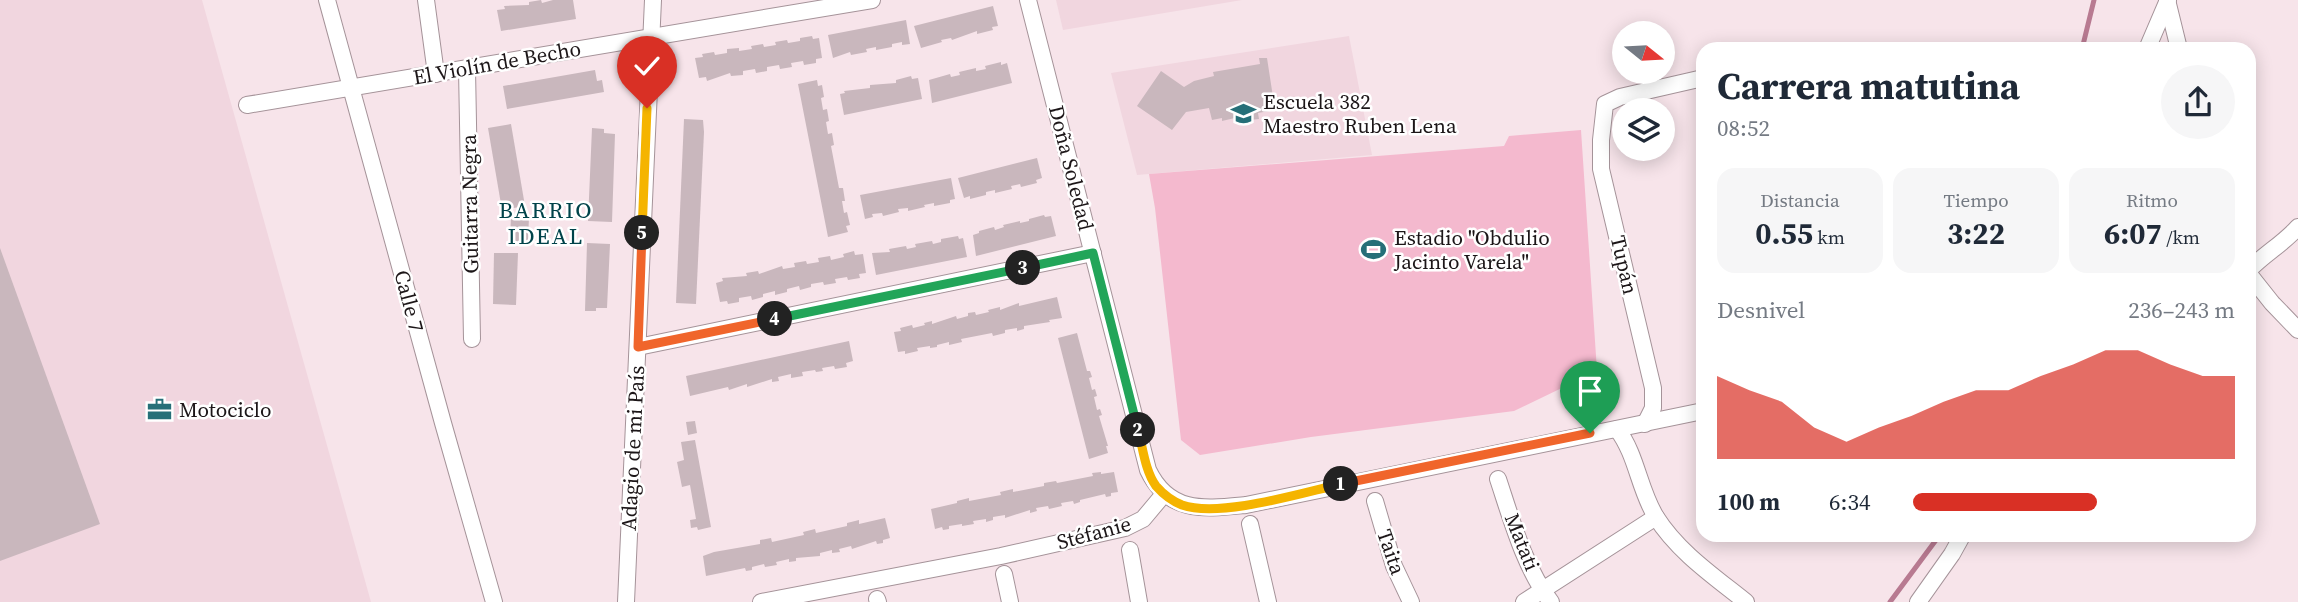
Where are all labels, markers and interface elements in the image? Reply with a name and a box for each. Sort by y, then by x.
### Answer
north arrow [1612,21,1675,84]
map controls [1612,21,1675,161]
street label: El Violín de Becho [411,33,583,92]
pin [617,36,677,108]
icon: check [628,47,666,85]
text: Carrera matutina [1717,60,2020,112]
button: share [2161,65,2235,139]
place label: Escuela 382 Maestro Ruben Lena [1263,87,1457,140]
button: layers [1612,98,1675,161]
school or university icon: Escuela 382 Maestro Ruben Lena [1229,100,1257,128]
street label: Doña Soledad [1042,102,1101,234]
text: 08:52 [1717,112,1770,144]
street label: Guitarra Negra [454,134,485,274]
text: Distancia [1760,187,1840,213]
text: Tiempo [1943,187,2009,213]
text: Ritmo [2126,187,2178,213]
district label: BARRIO IDEAL [498,194,594,252]
text: 0.55 [1755,213,1813,254]
text: 3:22 [1947,213,2005,254]
text: 6:07 [2104,213,2162,254]
pin: 5 [624,216,660,250]
text: 5 [636,219,647,245]
place label: Estadio "Obdulio Jacinto Varela" [1393,223,1550,276]
text: km [1813,224,1845,250]
text: /km [2162,224,2200,250]
street label: Tupán [1604,232,1645,298]
sports icon: Estadio "Obdulio Jacinto Varela" [1360,236,1388,264]
pin: 3 [1006,250,1040,286]
text: 3 [1017,254,1028,280]
street label: Calle 7 [387,267,432,335]
text: Desnivel [1717,294,1805,326]
text: 236–243 m [2128,294,2235,326]
pin: 4 [758,302,792,336]
text: 4 [769,305,780,331]
pin [1560,361,1620,433]
street label: Adagio de mi País [614,365,651,531]
icon: arrive [1571,372,1609,410]
place label: Motociclo [179,395,272,424]
office icon: Motociclo [145,396,173,424]
pin: 2 [1120,412,1156,448]
text: 2 [1132,416,1143,442]
pin: 1 [1324,466,1358,502]
text: 1 [1335,470,1346,496]
text: 100 m [1717,486,1780,518]
text: 6:34 [1829,486,1870,518]
street label: Stéfanie [1054,509,1134,556]
street label: Matati [1498,509,1547,575]
street label: Taita [1370,525,1413,579]

